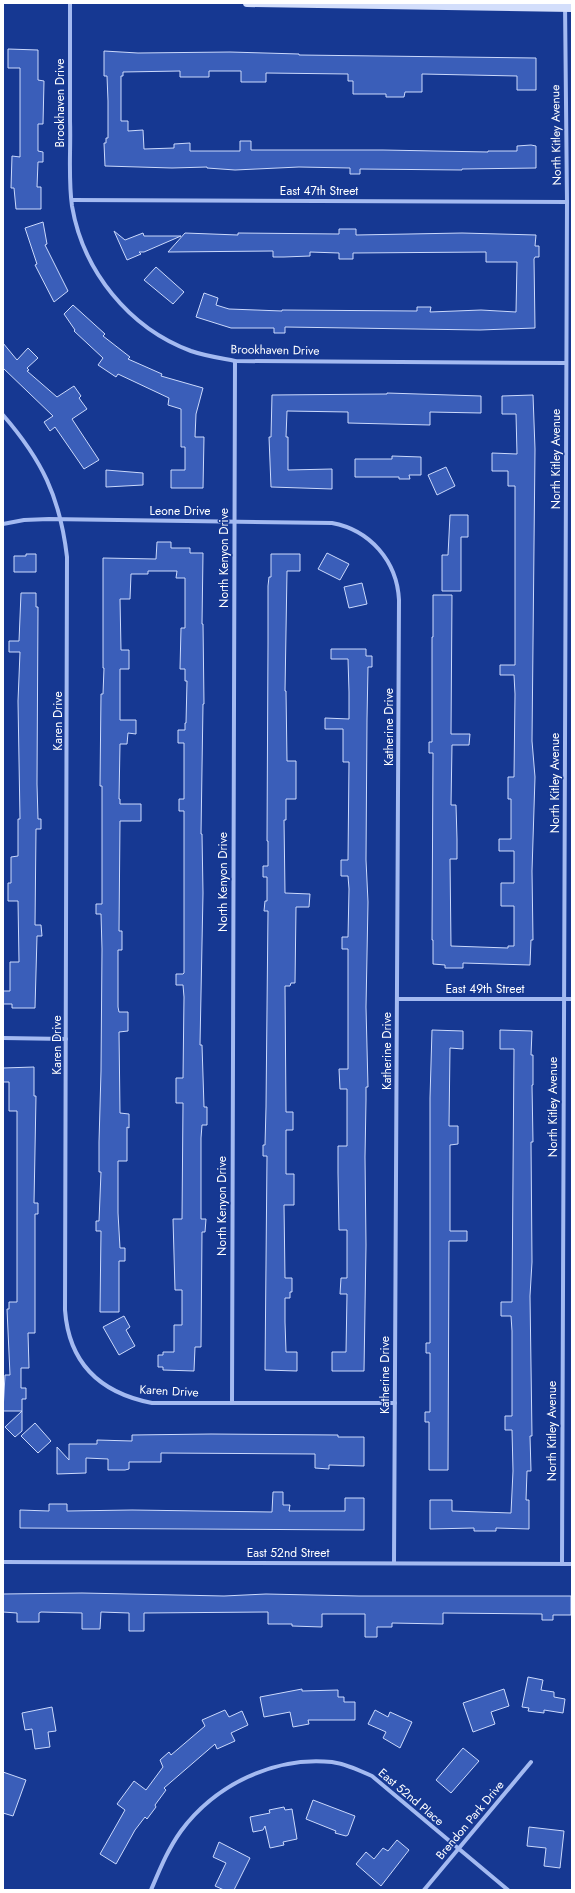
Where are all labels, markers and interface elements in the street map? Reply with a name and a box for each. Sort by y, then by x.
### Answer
street label: Brookhaven Drive [51,59,69,147]
street label: North Kitley Avenue [546,85,566,185]
street label: East 47th Street [280,182,358,200]
street label: Brookhaven Drive [230,340,320,360]
street label: North Kitley Avenue [547,409,565,509]
street label: Leone Drive [150,502,210,520]
street label: North Kenyon Drive [215,508,233,608]
street label: Katherine Drive [380,688,398,766]
street label: Karen Drive [49,691,67,751]
street label: North Kitley Avenue [546,733,564,833]
street label: North Kenyon Drive [214,832,232,932]
street label: East 49th Street [445,980,525,998]
street label: Katherine Drive [378,1012,396,1090]
street label: Karen Drive [48,1015,66,1075]
street label: North Kitley Avenue [544,1057,562,1157]
street label: North Kenyon Drive [213,1156,231,1256]
street label: Katherine Drive [376,1336,394,1414]
street label: Karen Drive [139,1380,199,1402]
street label: North Kitley Avenue [543,1381,561,1481]
street label: East 52nd Street [247,1544,329,1562]
street label: East 52nd Place [374,1764,448,1830]
street label: Brendon Park Drive [432,1777,508,1863]

